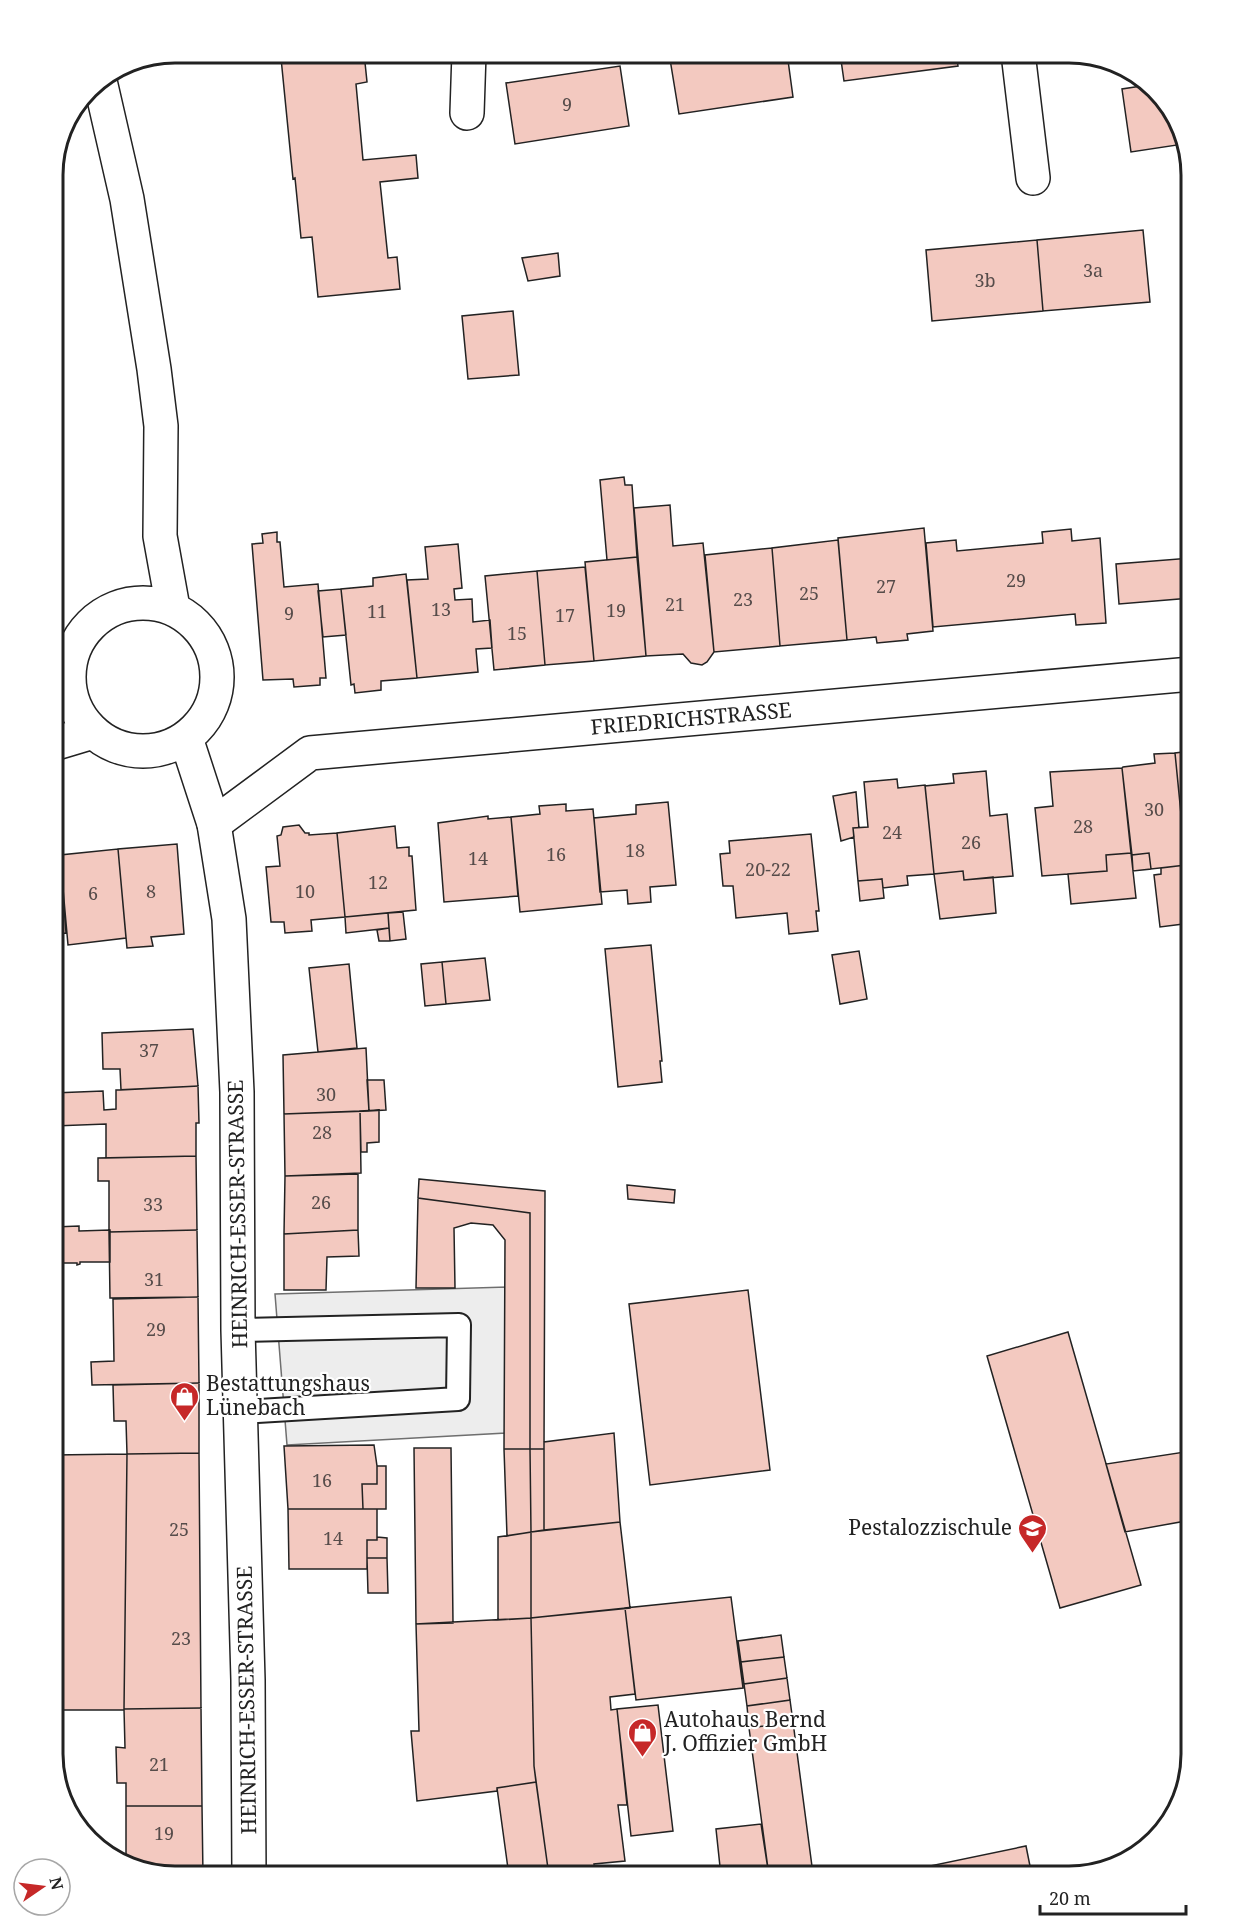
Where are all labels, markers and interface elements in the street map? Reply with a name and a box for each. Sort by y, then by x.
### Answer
house number: 9 [562,92,572,116]
house number: 3a [1083,258,1103,282]
house number: 3b [974,268,996,292]
house number: 29 [1006,568,1026,592]
house number: 27 [876,574,896,598]
house number: 25 [799,581,819,605]
house number: 23 [733,587,753,611]
house number: 21 [665,592,685,616]
house number: 13 [431,597,451,621]
house number: 19 [606,598,626,622]
house number: 11 [367,599,387,623]
house number: 9 [284,601,294,625]
house number: 17 [555,603,575,627]
house number: 15 [507,621,527,645]
street label: FRIEDRICHSTRASSE [589,695,793,741]
house number: 30 [1144,797,1164,821]
house number: 28 [1073,814,1093,838]
house number: 24 [882,820,902,844]
house number: 26 [961,830,981,854]
house number: 18 [625,838,645,862]
house number: 16 [546,842,566,866]
house number: 14 [468,846,488,870]
house number: 20-22 [745,857,791,881]
house number: 12 [368,870,388,894]
house number: 8 [146,879,156,903]
house number: 10 [295,879,315,903]
house number: 6 [88,881,98,905]
house number: 37 [139,1038,159,1062]
street label: HEINRICH-ESSER-STRASSE [221,1079,253,1349]
house number: 30 [316,1082,336,1106]
house number: 28 [312,1120,332,1144]
house number: 26 [311,1190,331,1214]
house number: 33 [143,1192,163,1216]
house number: 31 [144,1267,164,1291]
house number: 29 [146,1317,166,1341]
place label: Bestattungshaus Lünebach [206,1369,370,1421]
shop icon: Bestattungshaus Lünebach [169,1380,201,1422]
house number: 16 [312,1468,332,1492]
school or university icon: Pestalozzischule [1017,1512,1049,1554]
place label: Pestalozzischule [848,1513,1012,1541]
house number: 25 [169,1517,189,1541]
house number: 14 [323,1526,343,1550]
street label: HEINRICH-ESSER-STRASSE [230,1565,262,1835]
house number: 23 [171,1626,191,1650]
place label: Autohaus Bernd J. Offizier GmbH [663,1705,827,1757]
shop icon: Autohaus Bernd J. Offizier GmbH [627,1716,659,1758]
house number: 21 [149,1752,169,1776]
house number: 19 [154,1821,174,1845]
north arrow [12,1857,72,1917]
text: N [44,1875,69,1893]
scale bar [1040,1878,1186,1916]
text: 20 m [1049,1886,1091,1910]

